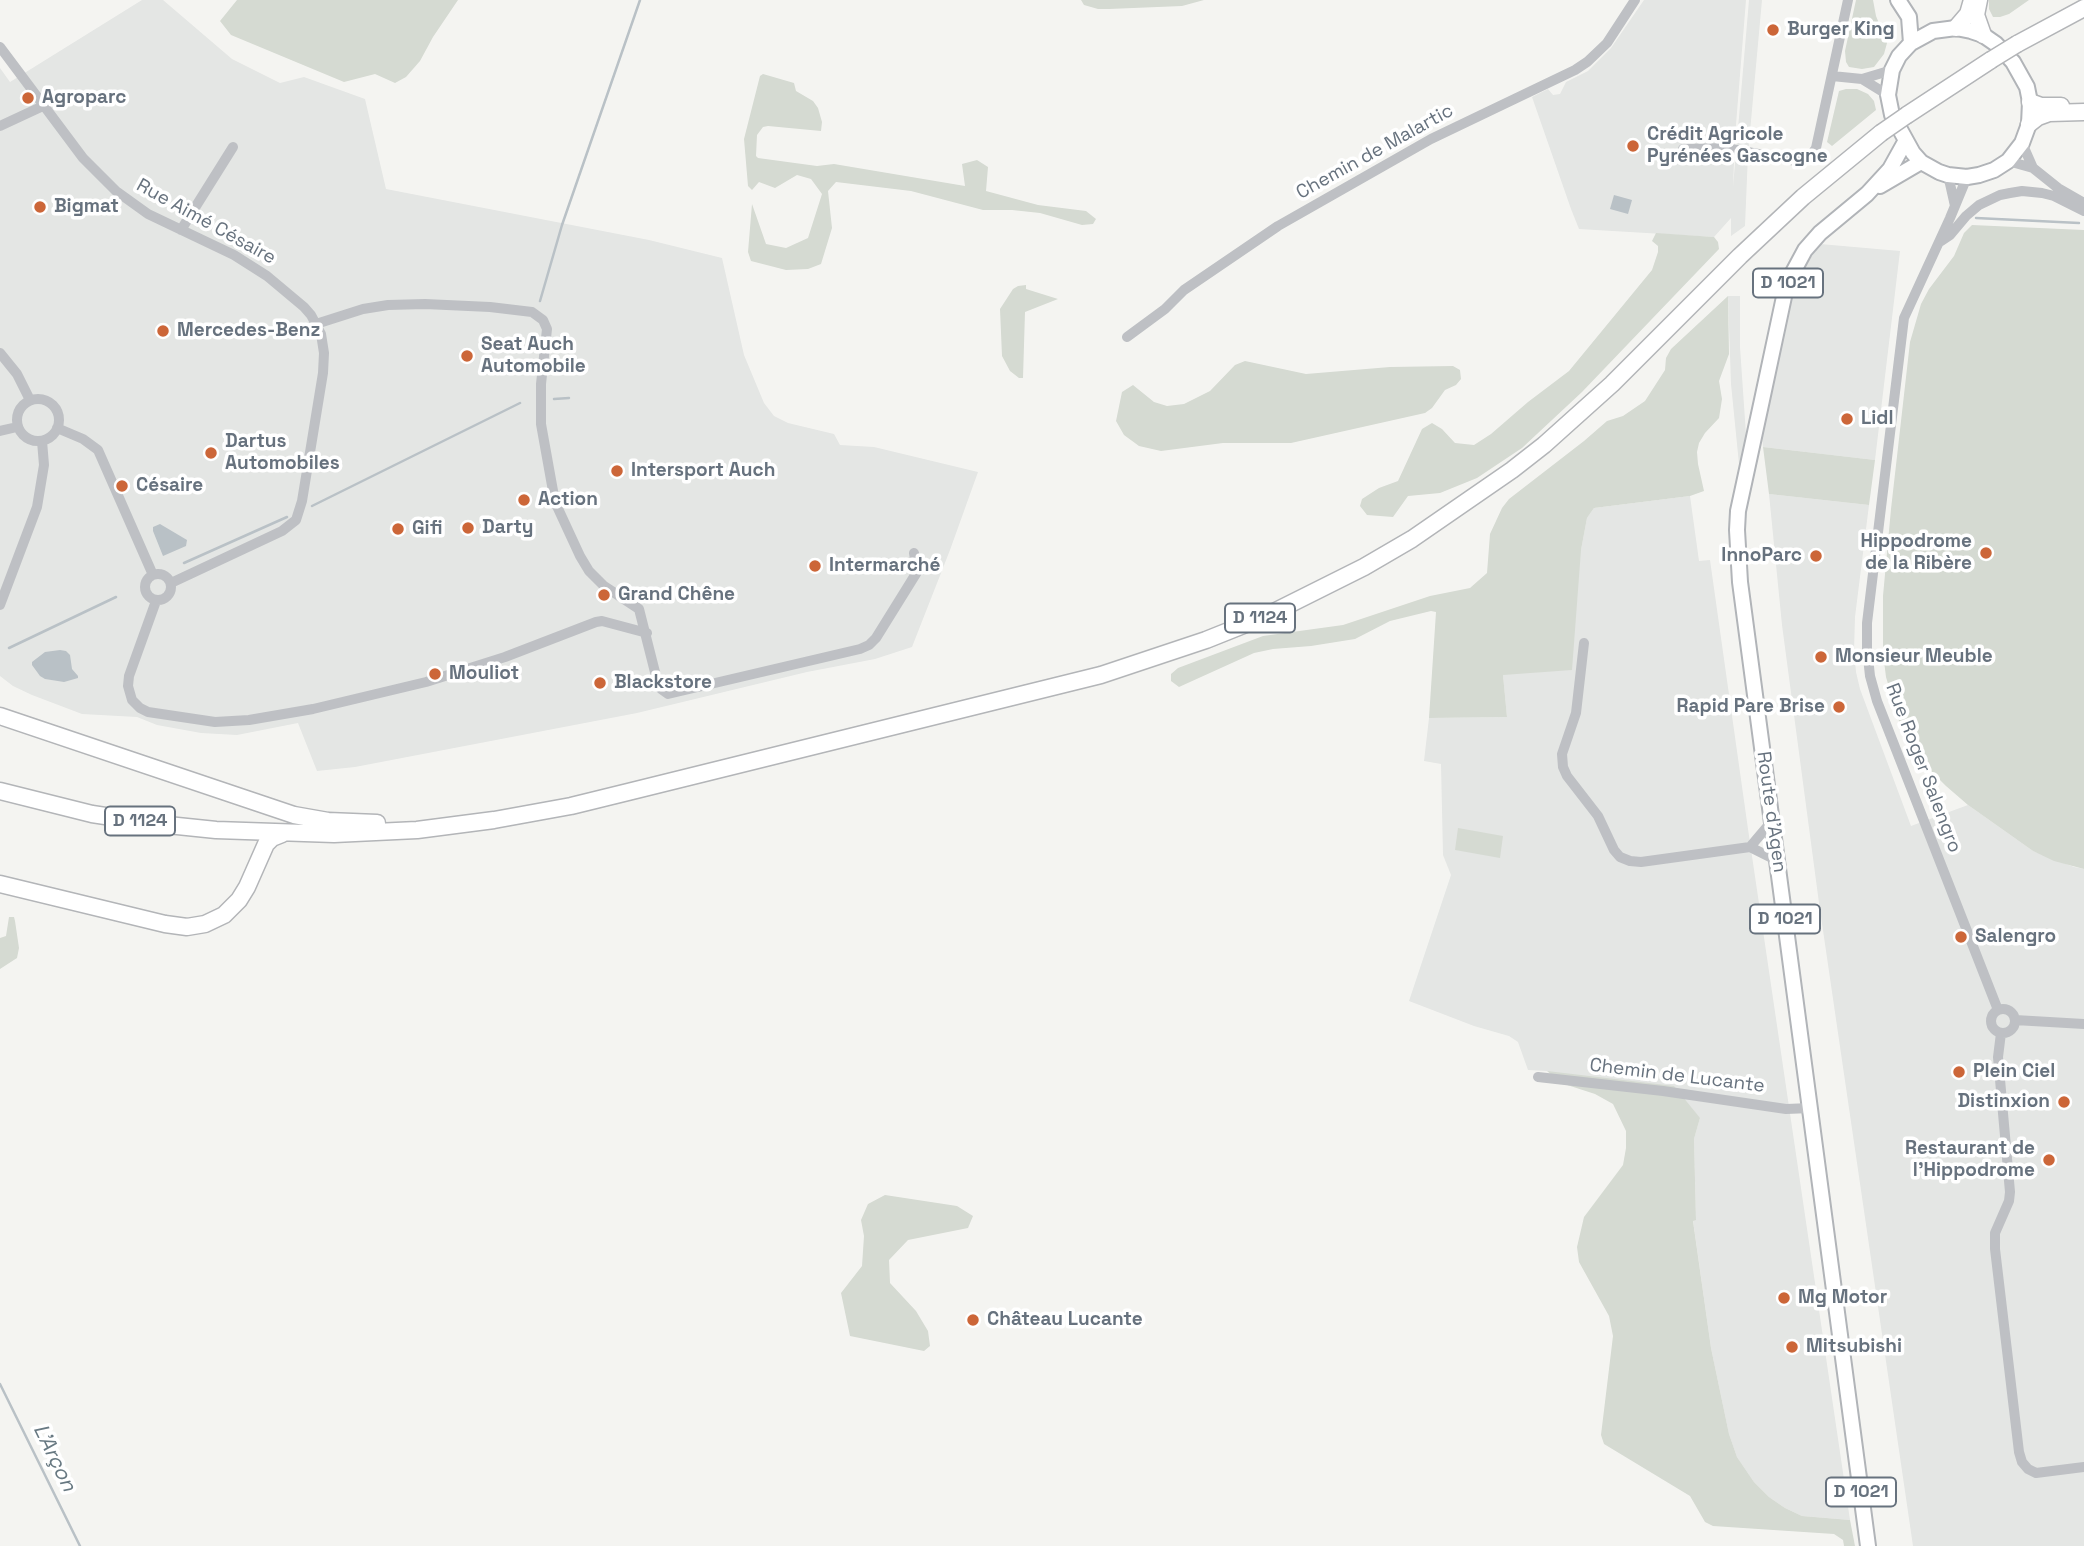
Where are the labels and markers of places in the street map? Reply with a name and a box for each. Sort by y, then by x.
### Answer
place label: Burger King [1787,19,1895,41]
marker: Burger King [1765,22,1781,38]
place label: Agroparc [42,87,126,109]
marker: Agroparc [20,90,36,106]
place label: Crédit Agricole Pyrénées Gascogne [1647,124,1828,168]
marker: Crédit Agricole Pyrénées Gascogne [1625,138,1641,154]
place label: Bigmat [54,196,119,218]
marker: Bigmat [32,199,48,215]
place label: Mercedes-Benz [177,320,320,342]
marker: Mercedes-Benz [155,323,171,339]
place label: Seat Auch Automobile [481,334,586,378]
marker: Seat Auch Automobile [459,348,475,364]
place label: Lidl [1861,408,1894,430]
marker: Lidl [1839,411,1855,427]
place label: Dartus Automobiles [225,431,340,475]
marker: Dartus Automobiles [203,445,219,461]
place label: Intersport Auch [631,460,775,482]
marker: Intersport Auch [609,463,625,479]
place label: Césaire [136,475,203,497]
marker: Césaire [114,478,130,494]
place label: Action [538,489,598,511]
marker: Action [516,492,532,508]
place label: Darty [482,517,534,539]
place label: Gifi [412,518,442,540]
marker: Darty [460,520,476,536]
marker: Gifi [390,521,406,537]
place label: Hippodrome de la Ribère [1860,531,1972,575]
place label: InnoParc [1721,545,1802,567]
marker: Hippodrome de la Ribère [1978,545,1994,561]
marker: InnoParc [1808,548,1824,564]
place label: Intermarché [829,555,940,577]
marker: Intermarché [807,558,823,574]
place label: Grand Chêne [618,584,735,606]
marker: Grand Chêne [596,587,612,603]
place label: Monsieur Meuble [1835,646,1993,668]
marker: Monsieur Meuble [1813,649,1829,665]
place label: Mouliot [449,663,519,685]
marker: Mouliot [427,666,443,682]
place label: Blackstore [614,672,712,694]
marker: Blackstore [592,675,608,691]
place label: Rapid Pare Brise [1677,696,1825,718]
marker: Rapid Pare Brise [1831,699,1847,715]
place label: Salengro [1975,926,2056,948]
marker: Salengro [1953,929,1969,945]
place label: Plein Ciel [1973,1061,2055,1083]
marker: Plein Ciel [1951,1064,1967,1080]
place label: Distinxion [1957,1091,2050,1113]
marker: Distinxion [2056,1094,2072,1110]
place label: Restaurant de l'Hippodrome [1905,1138,2035,1182]
marker: Restaurant de l'Hippodrome [2041,1152,2057,1168]
place label: Mg Motor [1798,1287,1887,1309]
marker: Mg Motor [1776,1290,1792,1306]
place label: Château Lucante [987,1309,1143,1331]
marker: Château Lucante [965,1312,981,1328]
place label: Mitsubishi [1806,1336,1902,1358]
marker: Mitsubishi [1784,1339,1800,1355]

